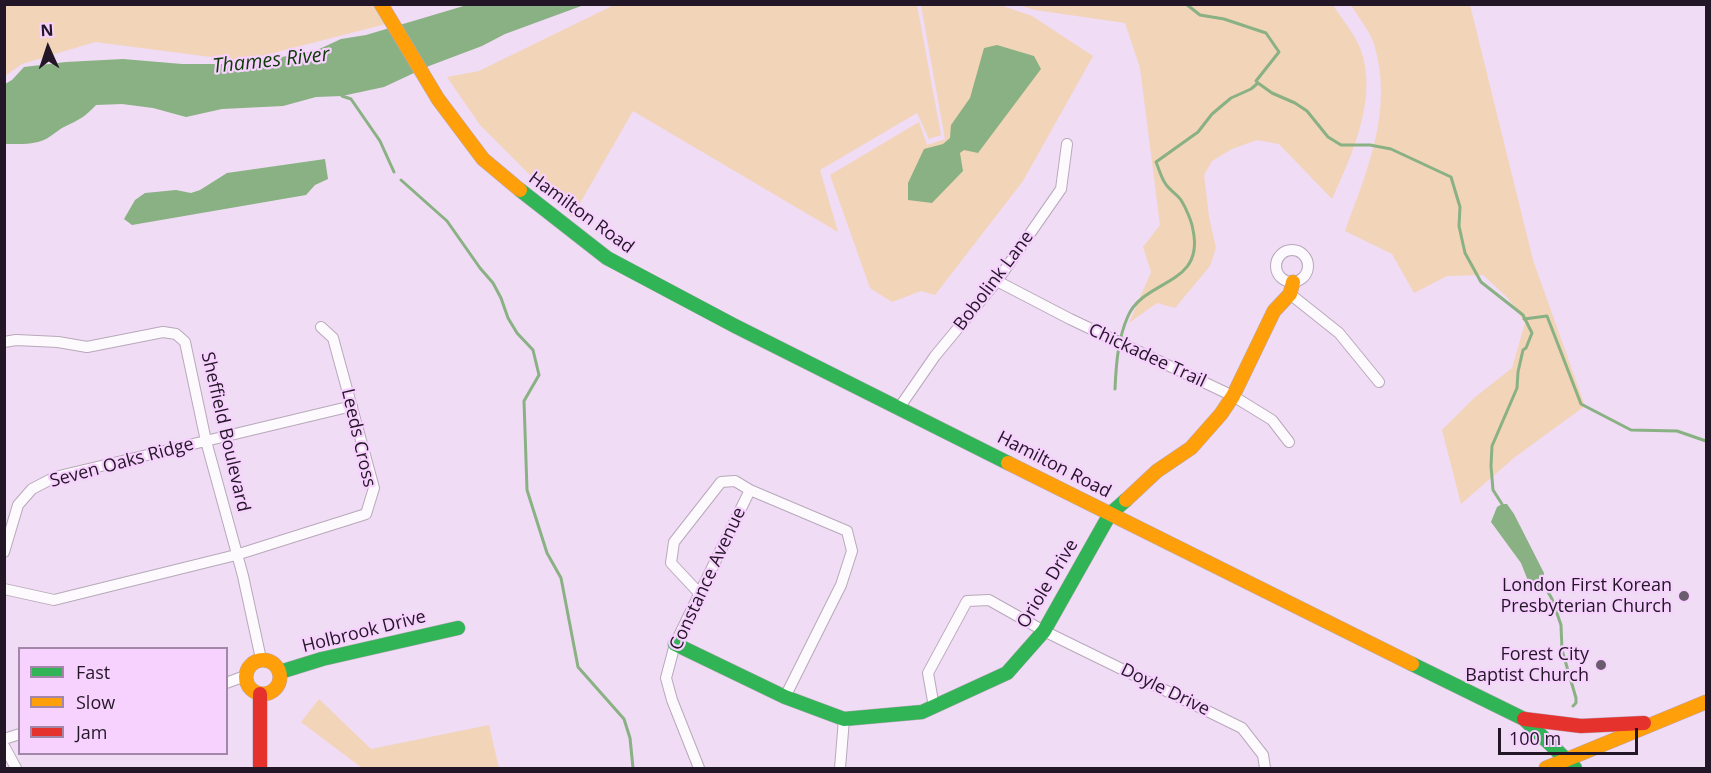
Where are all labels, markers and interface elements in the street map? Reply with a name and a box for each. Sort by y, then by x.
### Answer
north arrow [18,18,78,78]
text: N [40,19,54,41]
water label: Thames River [211,43,331,79]
street label: Hamilton Road [524,168,638,258]
street label: Bobolink Lane [950,227,1038,335]
street label: Chickadee Trail [1085,319,1209,393]
street label: Sheffield Boulevard [196,350,254,514]
street label: Leeds Cross [336,387,380,489]
street label: Hamilton Road [993,427,1115,503]
street label: Seven Oaks Ridge [48,433,196,493]
street label: Constance Avenue [665,504,751,654]
street label: Oriole Drive [1013,536,1083,632]
place label: London First Korean Presbyterian Church [1501,575,1672,618]
marker: London First Korean Presbyterian Church [1677,589,1691,603]
street label: Holbrook Drive [300,606,428,658]
place label: Forest City Baptist Church [1465,644,1589,686]
legend [18,647,228,755]
marker: Forest City Baptist Church [1594,658,1608,672]
street label: Doyle Drive [1117,659,1213,721]
text: Fast [76,660,110,684]
text: Slow [76,690,115,714]
scale bar [1501,716,1640,754]
text: Jam [76,720,108,744]
text: 100 m [1509,726,1561,750]

